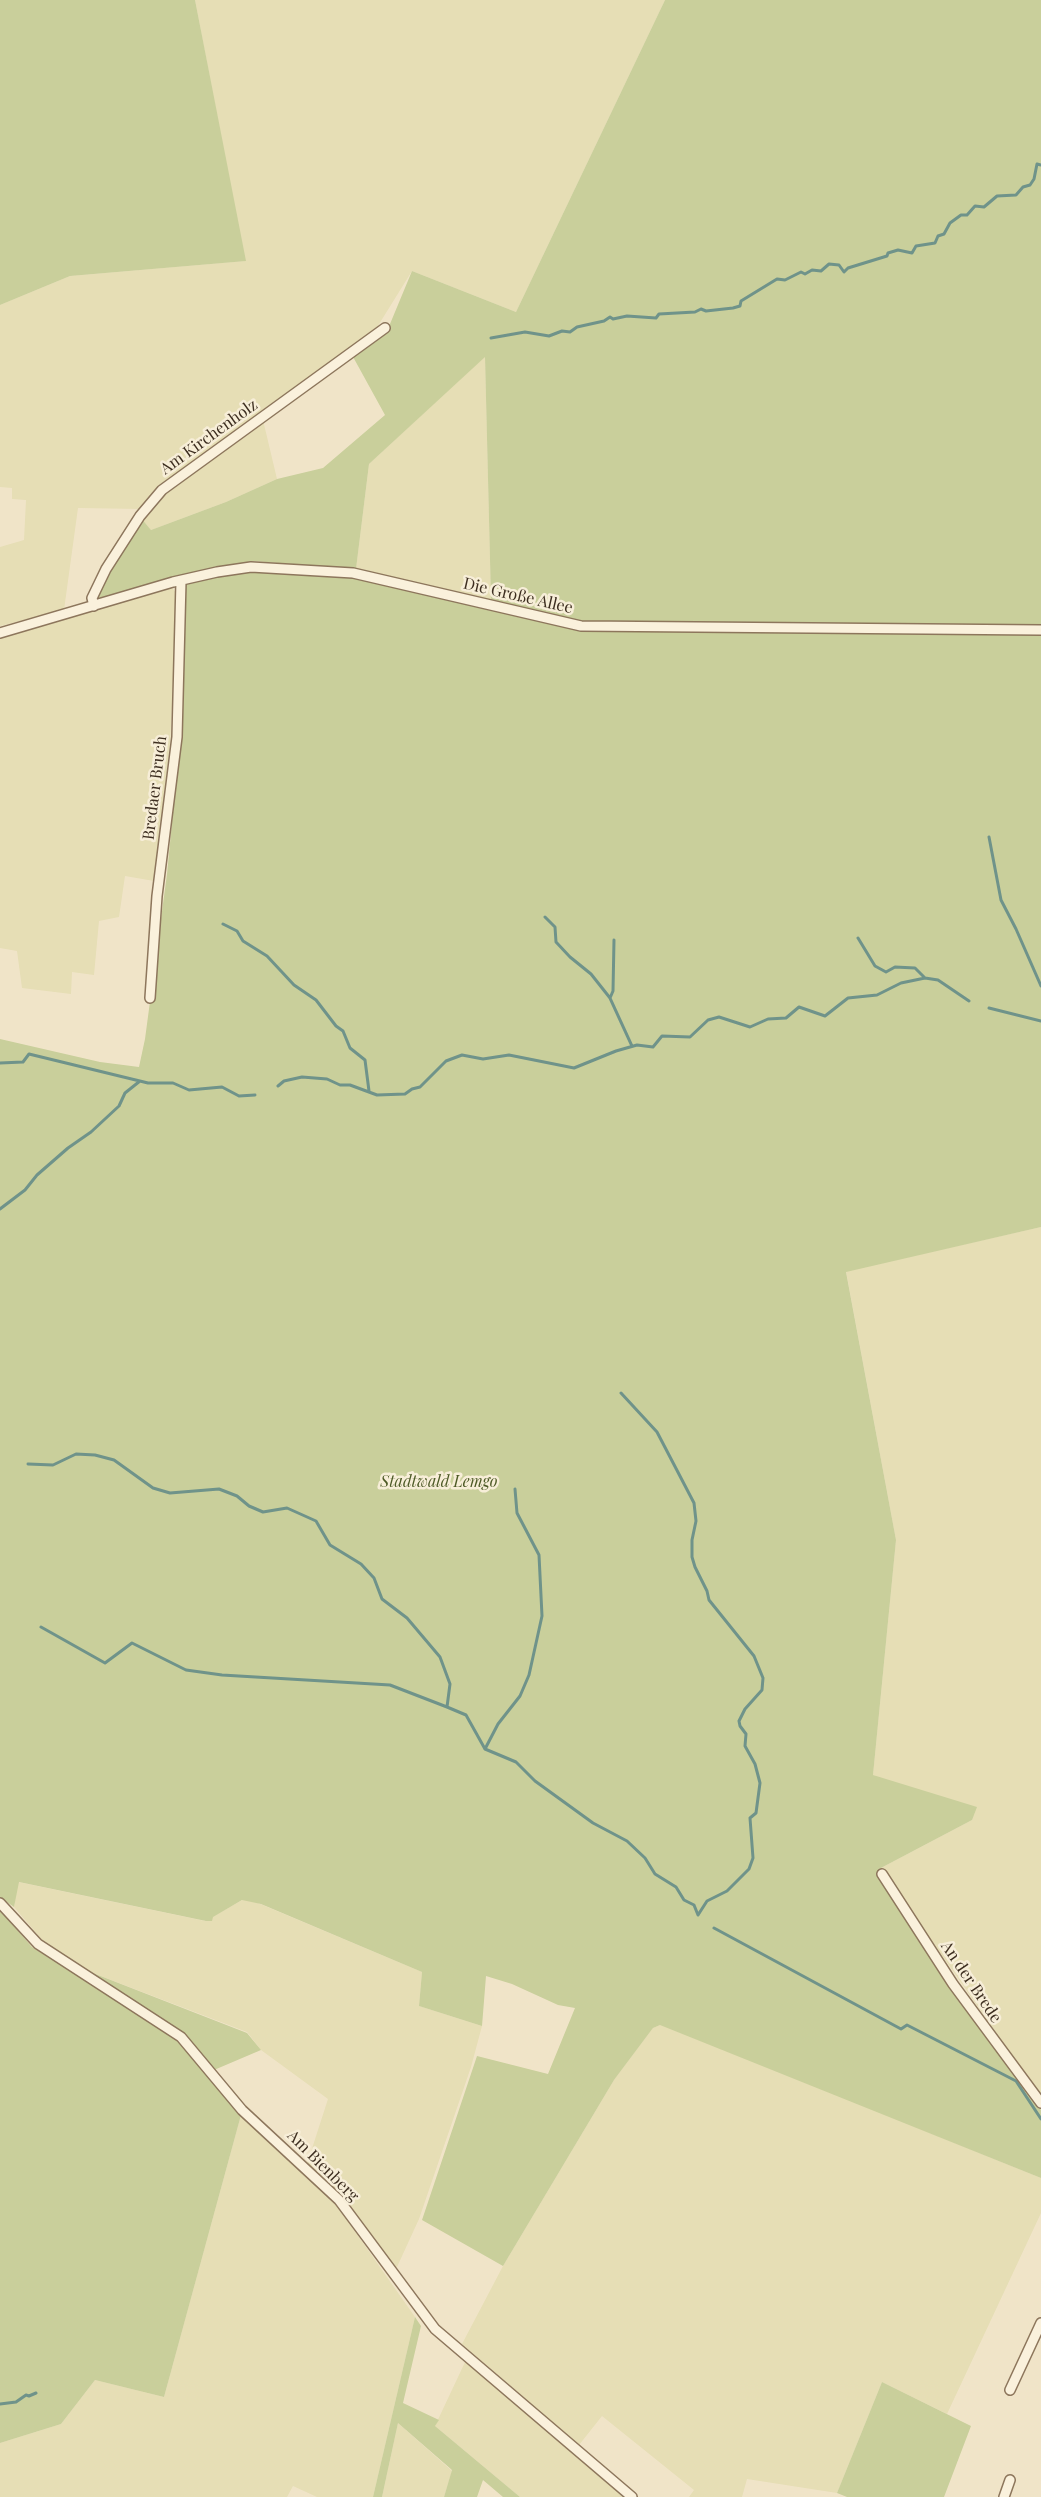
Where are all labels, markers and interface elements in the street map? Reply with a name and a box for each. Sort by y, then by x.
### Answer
street label: Am Kirchenholz [157,395,261,479]
street label: Die Große Allee [461,574,575,618]
street label: Bredaer Bruch [139,735,171,841]
park label: Stadtwald Lemgo [380,1472,498,1492]
street label: An der Brede [937,1938,1005,2026]
street label: Am Bienberg [283,2126,363,2206]

